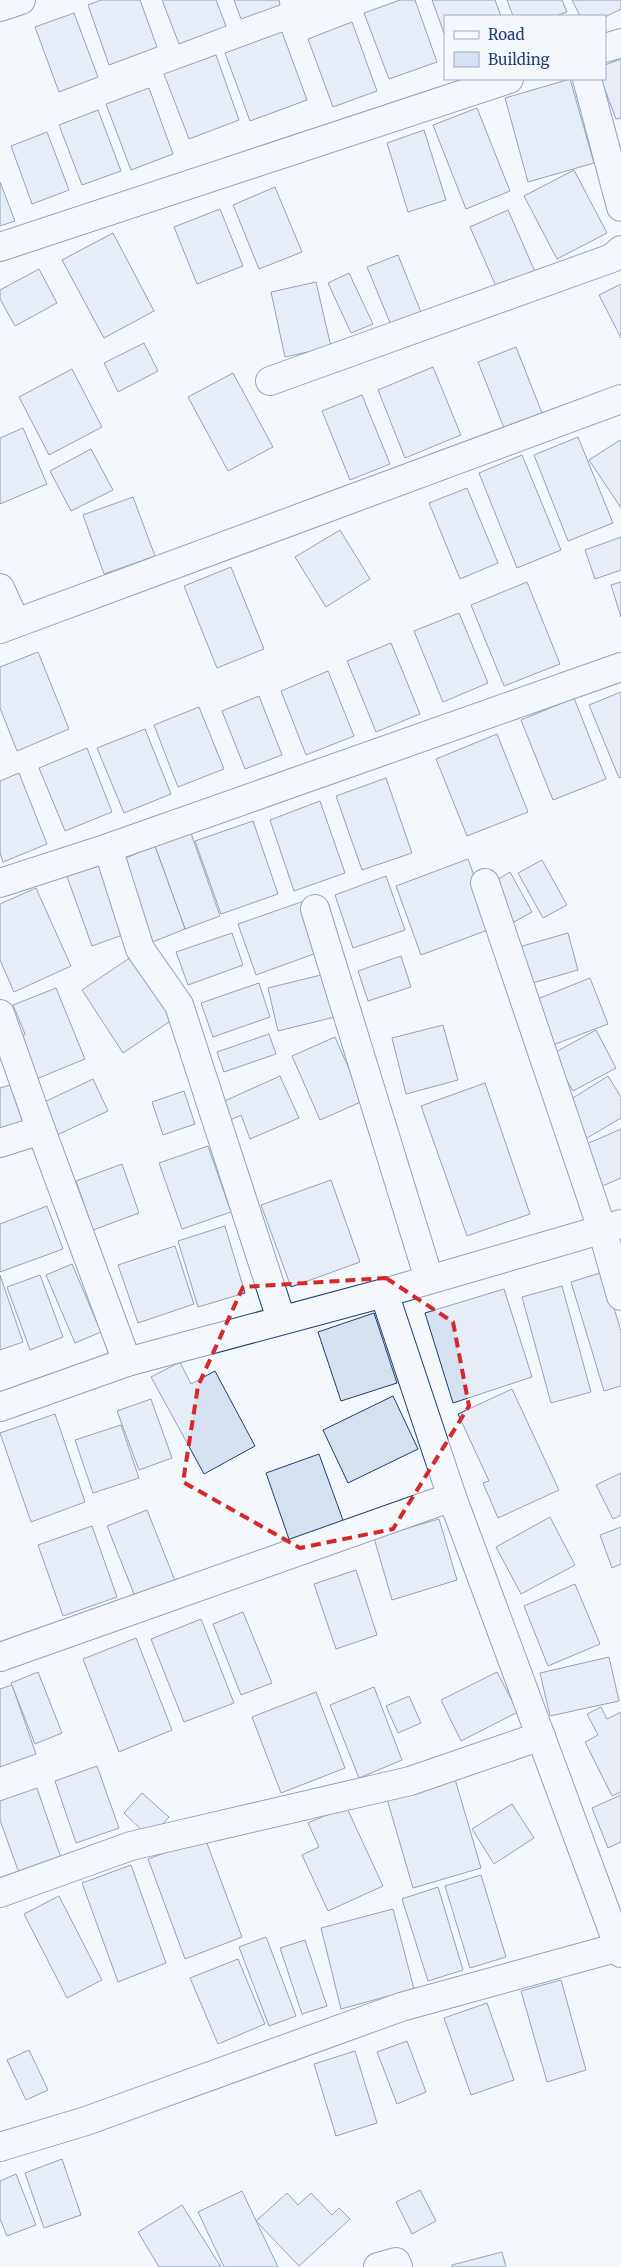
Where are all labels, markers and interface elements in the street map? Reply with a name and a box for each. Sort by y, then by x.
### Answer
legend [444,15,606,80]
text: Road [488,25,524,44]
text: Building [488,50,550,69]

